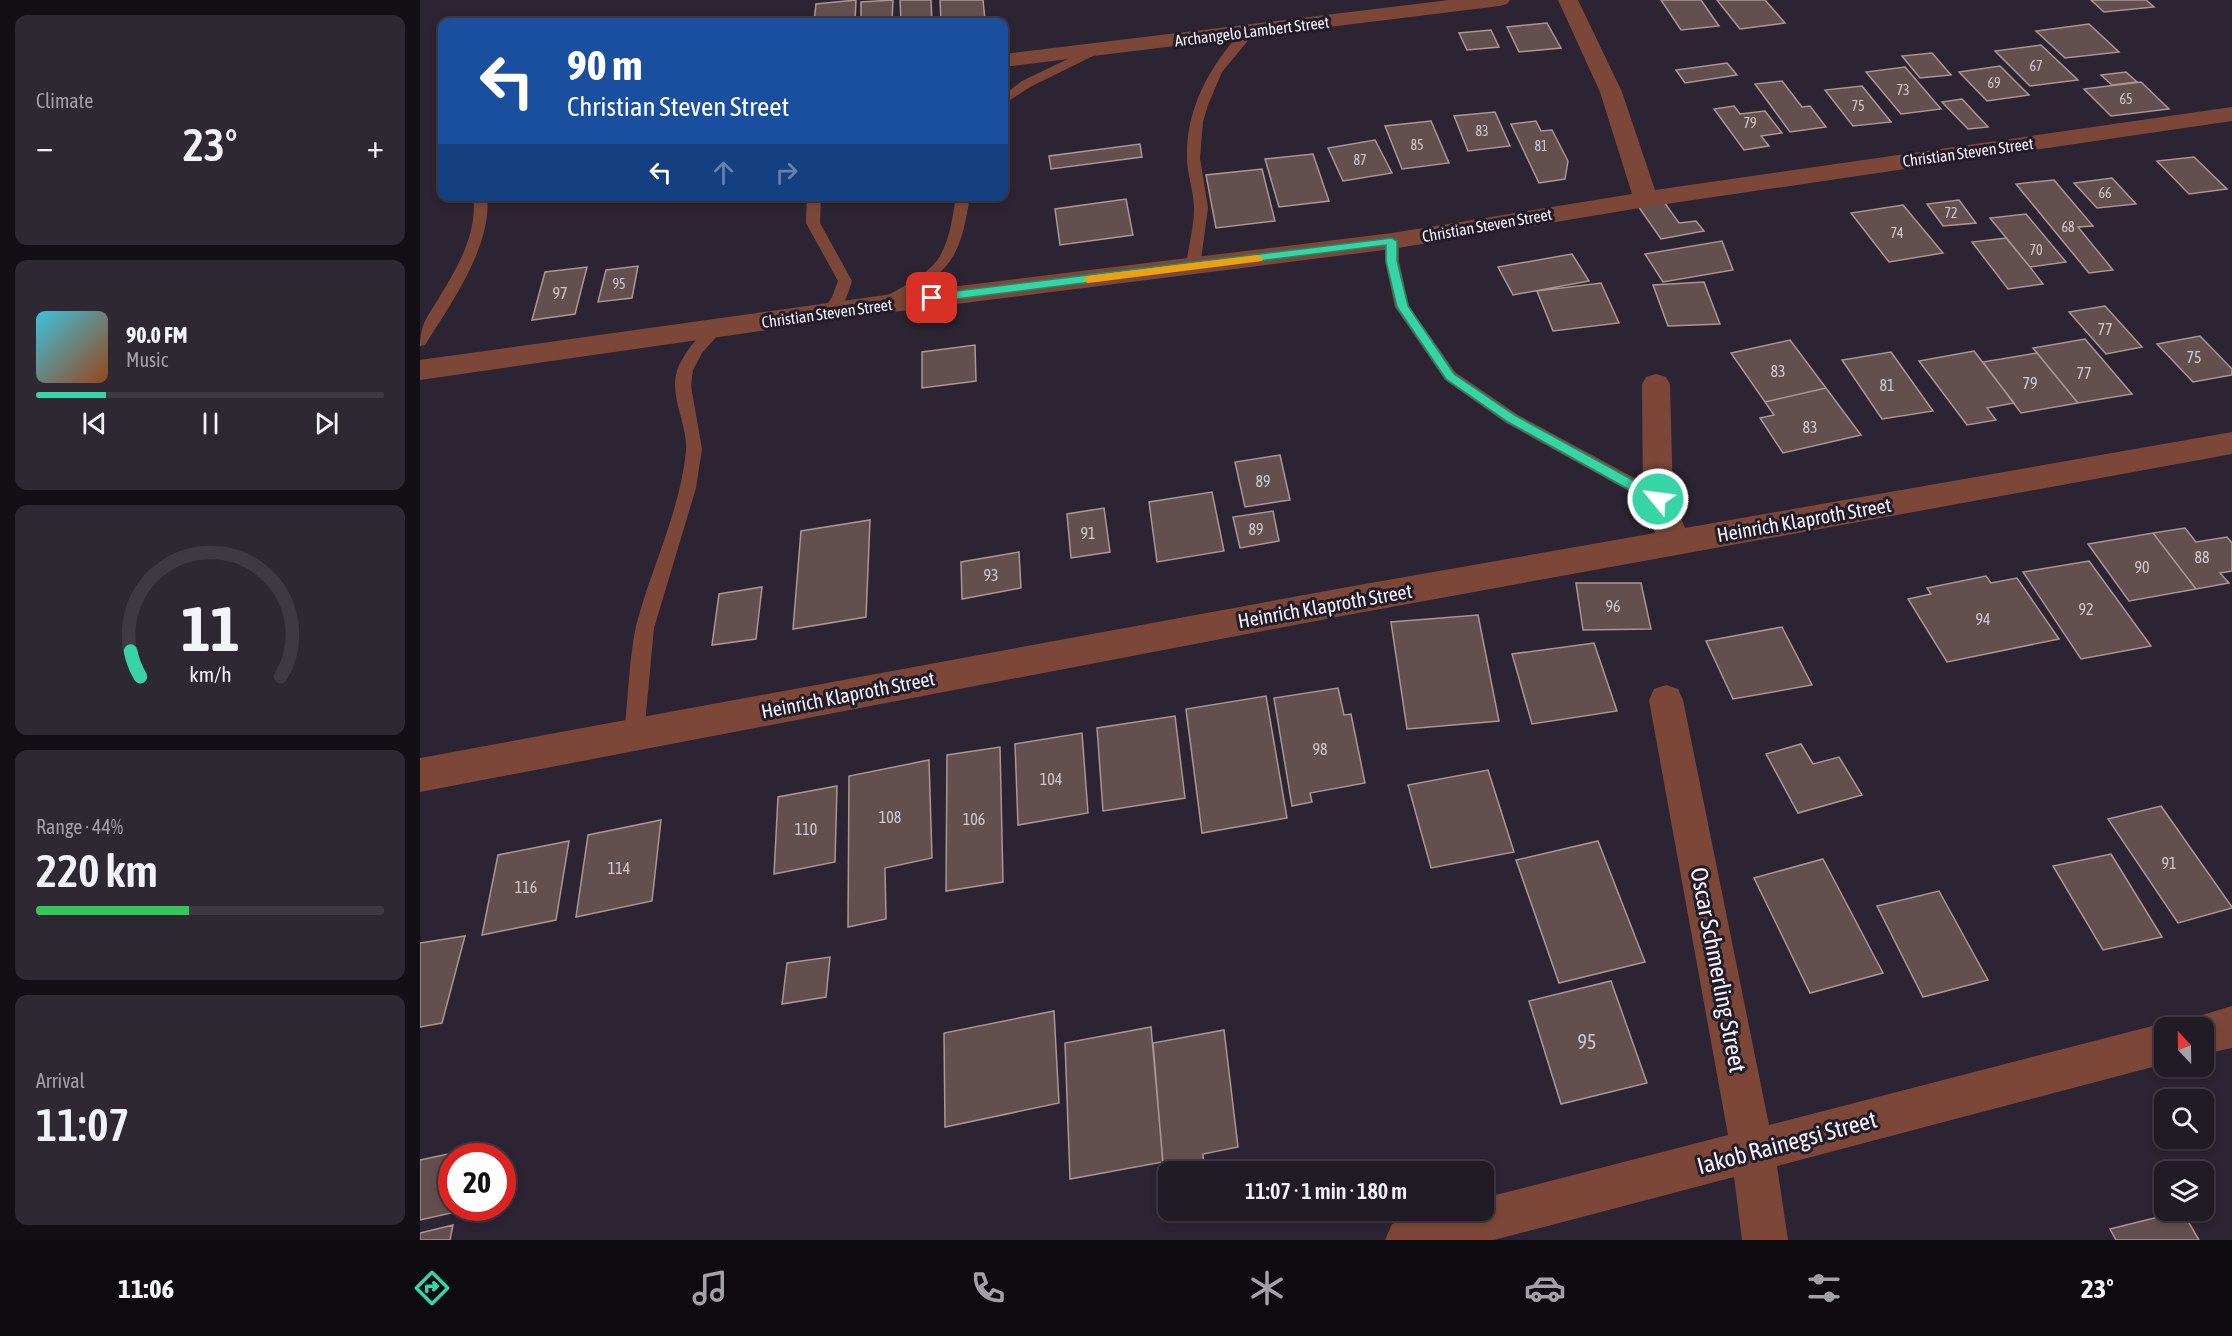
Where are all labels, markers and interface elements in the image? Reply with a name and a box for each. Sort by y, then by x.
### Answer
street label: Archangelo Lambert Street [1174,13,1331,50]
text: 90 m [567,41,642,89]
icon: left [468,42,546,120]
house number: 67 [2029,58,2043,74]
house number: 69 [1987,75,2001,91]
house number: 73 [1896,82,1910,98]
text: Climate [36,89,93,112]
text: Christian Steven Street [567,91,789,122]
house number: 65 [2119,91,2133,107]
house number: 75 [1851,98,1865,114]
house number: 79 [1743,115,1757,131]
text: 23° [183,119,237,171]
house number: 83 [1475,123,1489,139]
text: − [36,127,53,165]
text: + [367,127,384,165]
street label: Christian Steven Street [1902,134,2035,170]
house number: 85 [1410,137,1424,153]
house number: 81 [1534,138,1548,154]
house number: 87 [1353,152,1367,168]
icon: left [644,156,677,189]
icon: ahead [707,156,740,189]
icon: right [770,156,803,189]
house number: 66 [2098,185,2112,201]
street label: Christian Steven Street [1421,205,1554,245]
house number: 72 [1944,205,1958,221]
house number: 68 [2061,219,2075,235]
house number: 74 [1890,225,1904,241]
house number: 70 [2029,242,2043,258]
pin [906,272,957,323]
house number: 95 [612,276,626,292]
icon: arrive [915,281,948,314]
house number: 97 [552,284,568,302]
street label: Christian Steven Street [761,295,894,331]
house number: 77 [2097,320,2113,338]
text: 90.0 FM [126,322,188,348]
text: Music [126,348,168,371]
house number: 75 [2186,348,2202,366]
house number: 83 [1770,362,1786,380]
house number: 77 [2076,364,2092,382]
house number: 79 [2022,374,2038,392]
house number: 81 [1879,376,1895,394]
icon: previous [78,407,111,440]
icon: pause [194,407,227,440]
icon: next [310,407,343,440]
house number: 83 [1802,418,1818,436]
position arrow [1626,467,1690,531]
house number: 89 [1255,472,1271,490]
street label: Heinrich Klaproth Street [1715,493,1893,546]
house number: 89 [1248,520,1264,538]
house number: 91 [1080,524,1096,542]
house number: 88 [2194,548,2210,566]
house number: 90 [2134,558,2150,576]
house number: 93 [983,566,999,584]
street label: Heinrich Klaproth Street [1236,579,1414,632]
text: 11 [181,593,239,664]
house number: 96 [1605,597,1621,615]
house number: 92 [2078,600,2094,618]
house number: 94 [1975,610,1991,628]
text: km/h [189,662,231,687]
street label: Heinrich Klaproth Street [759,666,937,723]
house number: 98 [1312,740,1328,758]
house number: 104 [1040,770,1062,788]
house number: 108 [879,808,901,826]
house number: 106 [963,810,985,828]
text: Range · 44% [36,815,123,838]
house number: 110 [795,820,817,838]
text: 220 km [36,845,158,897]
house number: 91 [2161,854,2177,872]
house number: 114 [608,859,630,877]
street label: Oscar Schmerling Street [1685,865,1752,1075]
house number: 116 [515,878,537,896]
north arrow [2154,1017,2214,1077]
map controls [2154,1017,2214,1221]
house number: 95 [1578,1030,1596,1053]
text: Arrival [36,1069,85,1092]
button: search [2154,1089,2214,1149]
text: 11:07 [36,1099,130,1151]
street label: Iakob Rainegsi Street [1694,1106,1880,1179]
speed limit sign: 20 [438,1143,516,1221]
button: layers [2154,1161,2214,1221]
text: 11:07 · 1 min · 180 m [1245,1178,1407,1204]
icon: directions [411,1267,453,1309]
icon: music [689,1267,731,1309]
icon: phone [967,1267,1009,1309]
icon: climate [1246,1267,1288,1309]
icon: car [1524,1267,1566,1309]
icon: filters [1803,1267,1845,1309]
text: 11:06 [118,1273,174,1304]
text: 23° [2081,1273,2114,1304]

